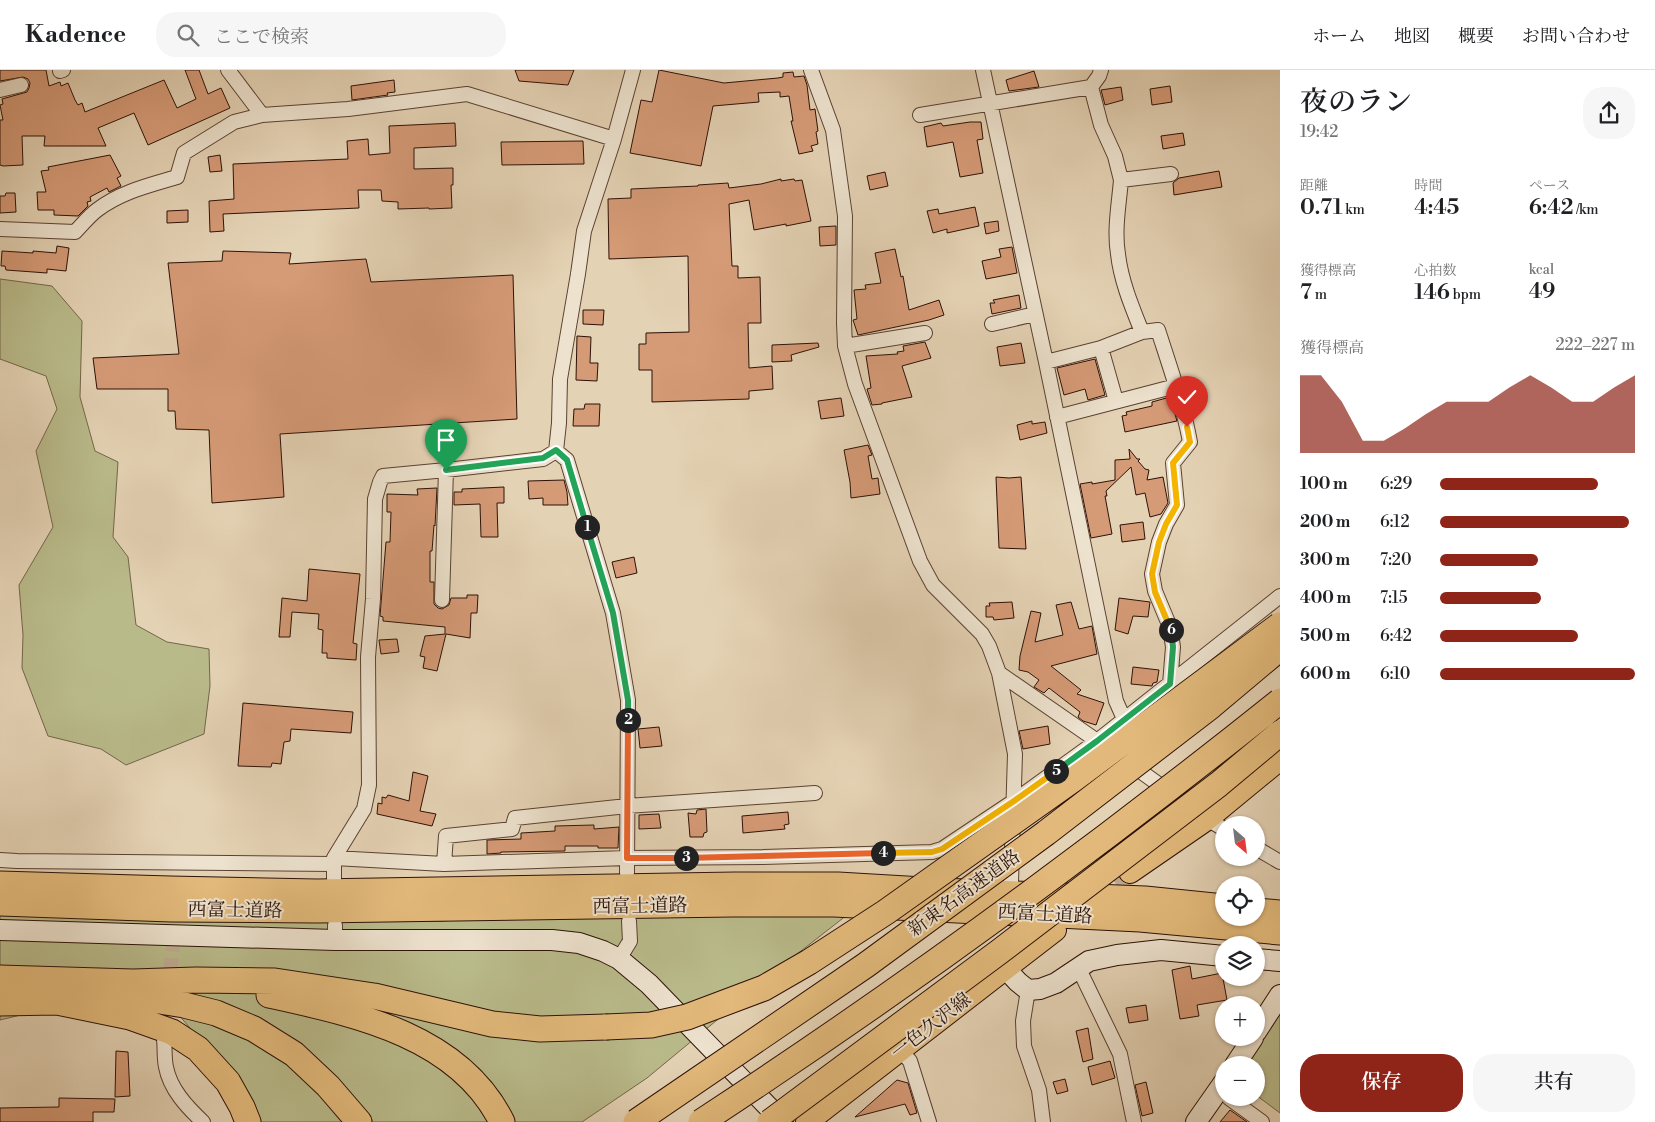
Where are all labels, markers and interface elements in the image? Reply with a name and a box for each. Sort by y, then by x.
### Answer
search box [156,12,506,57]
text: Kadence [25,20,126,50]
icon: search [174,21,202,49]
text: ここで検索 [214,25,309,49]
text: ホーム [1312,25,1366,48]
text: 地図 [1394,25,1430,48]
text: 概要 [1458,25,1494,48]
text: お問い合わせ [1522,25,1630,48]
text: 夜のラン [1300,85,1412,120]
button: share [1583,87,1635,139]
text: 19:42 [1300,122,1338,142]
text: 距離 [1300,177,1328,195]
text: 時間 [1414,177,1442,195]
text: ペース [1529,177,1570,195]
text: 0.71 [1300,195,1342,221]
text: 4:45 [1414,195,1459,221]
text: 6:42 [1529,195,1573,221]
text: km [1342,201,1365,219]
text: /km [1573,201,1599,219]
text: kcal [1529,261,1554,279]
text: 獲得標高 [1300,262,1356,280]
text: 心拍数 [1414,262,1456,280]
text: 49 [1529,279,1555,305]
text: 7 [1300,280,1312,306]
text: 146 [1414,280,1450,306]
text: m [1312,286,1327,304]
text: bpm [1450,286,1481,304]
text: 222–227 m [1555,335,1635,355]
text: 獲得標高 [1300,338,1364,358]
pin [1166,376,1208,427]
icon: check [1173,383,1201,411]
pin [425,419,467,470]
icon: arrive [432,426,460,454]
text: 100 m [1300,474,1348,494]
text: 6:29 [1380,474,1412,494]
text: 200 m [1300,512,1350,532]
text: 6:12 [1380,512,1410,532]
pin: 1 [574,514,600,540]
text: 1 [584,518,591,536]
text: 300 m [1300,550,1350,570]
text: 7:20 [1380,550,1412,570]
text: 400 m [1300,588,1351,608]
text: 7:15 [1380,588,1408,608]
pin: 6 [1158,618,1184,642]
text: 6 [1167,621,1176,639]
text: 500 m [1300,626,1350,646]
text: 6:42 [1380,626,1412,646]
text: 600 m [1300,664,1350,684]
text: 6:10 [1380,664,1410,684]
pin: 2 [616,708,640,732]
text: 2 [624,711,633,729]
pin: 5 [1044,758,1068,784]
text: 5 [1052,762,1061,780]
north arrow [1215,816,1265,866]
map controls [1215,816,1265,1106]
pin: 4 [870,840,896,866]
text: 4 [879,844,888,862]
street label: 新東名高速道路 [903,844,1025,942]
pin: 3 [674,846,698,870]
text: 3 [682,849,691,867]
button: locate [1215,876,1265,926]
street label: 西富士道路 [592,893,688,919]
street label: 西富士道路 [187,897,283,923]
street label: 西富士道路 [997,900,1093,928]
button: layers [1215,936,1265,986]
street label: 一色久沢線 [886,987,976,1065]
button: + [1215,996,1265,1046]
button: 保存 [1300,1054,1463,1112]
button: 共有 [1473,1054,1635,1112]
button: − [1215,1056,1265,1106]

